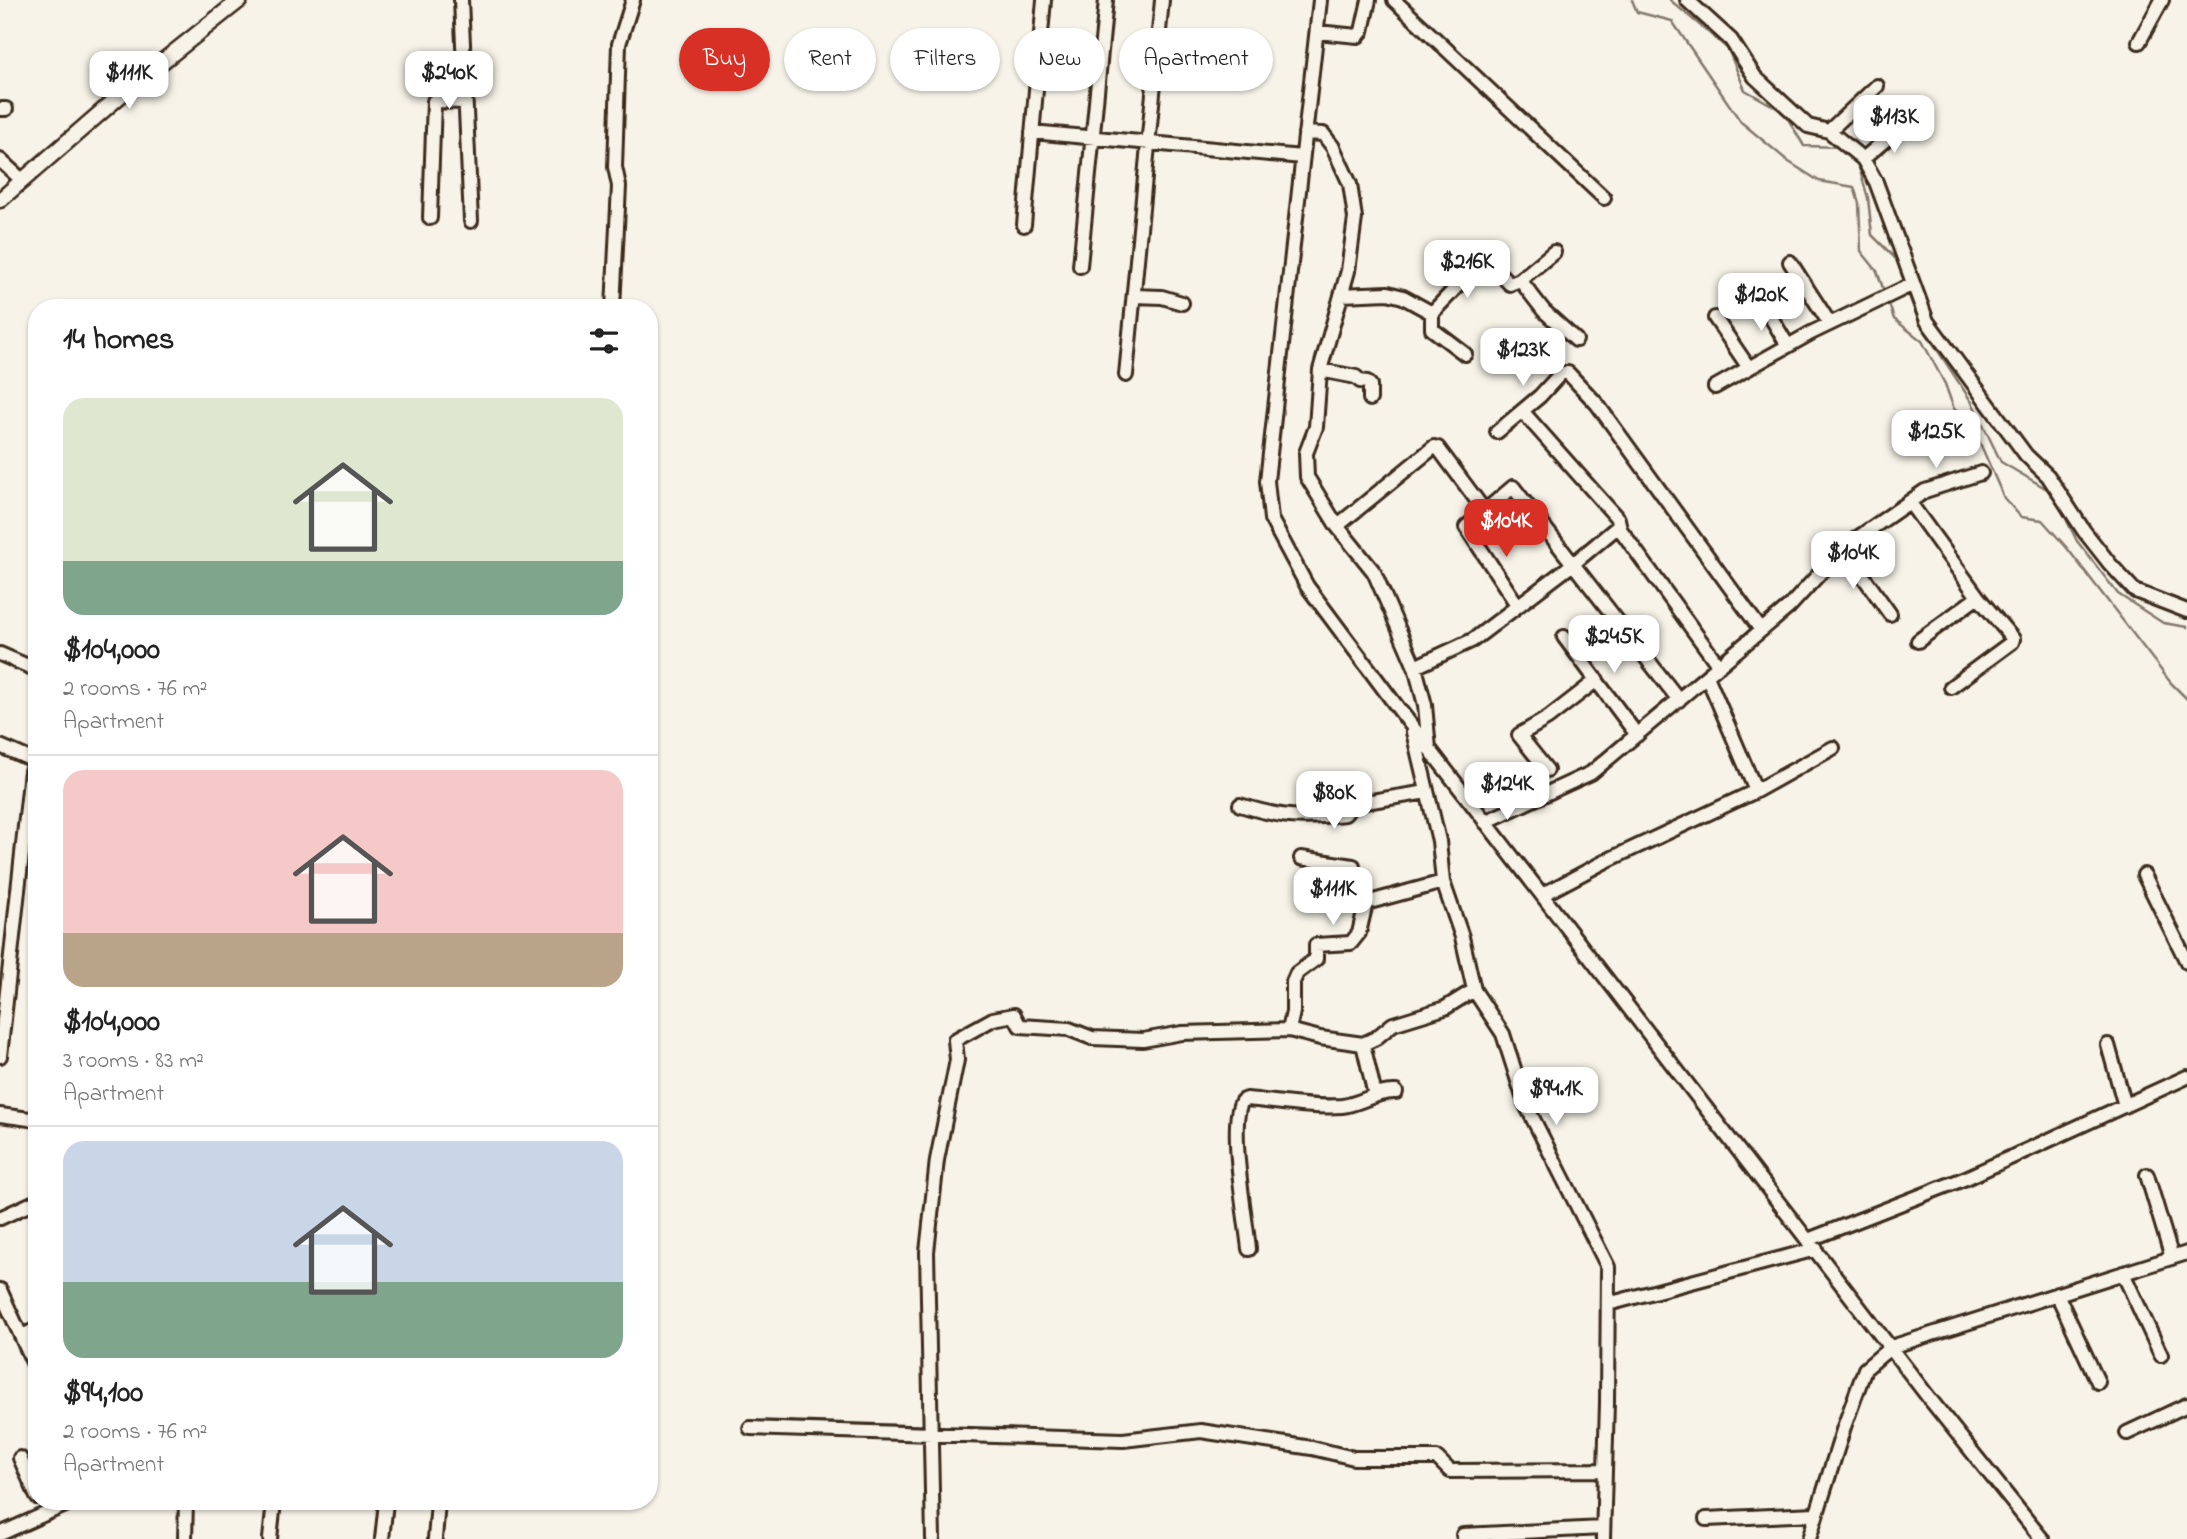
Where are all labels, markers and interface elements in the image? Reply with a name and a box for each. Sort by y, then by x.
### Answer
chip: Buy [679,28,770,91]
chip: Rent [784,28,876,91]
chip: Filters [890,28,1000,91]
chip: New [1014,28,1105,91]
chip: Apartment [1119,28,1273,91]
pin: $111K [80,52,178,111]
pin: $240K [400,52,498,111]
text: $111K [105,57,153,90]
text: $240K [421,57,477,90]
pin: $113K [1845,96,1943,155]
text: $113K [1869,101,1919,134]
pin: $216K [1418,240,1516,300]
text: $216K [1440,246,1494,279]
pin: $120K [1712,274,1810,333]
text: $120K [1734,279,1788,312]
text: 14 homes [63,319,174,363]
icon: filters [585,322,623,360]
pin: $123K [1474,328,1572,388]
text: $123K [1496,334,1550,367]
pin: $125K [1887,410,1985,470]
text: $125K [1908,416,1964,449]
icon: home [280,444,406,570]
pin: $104K [1457,500,1555,559]
text: $104K [1480,505,1532,538]
pin: $104K [1804,532,1902,591]
text: $104K [1827,537,1879,570]
pin: $245K [1565,616,1663,675]
text: $245K [1584,621,1644,654]
text: $104,000 [63,629,160,673]
text: 2 rooms · 76 m² [63,673,207,706]
text: Apartment [63,706,164,739]
pin: $124K [1458,762,1556,822]
text: $124K [1480,768,1534,801]
pin: $80K [1293,772,1375,831]
text: $80K [1312,777,1356,810]
icon: home [280,816,406,942]
pin: $111K [1284,867,1382,927]
text: $111K [1309,873,1357,906]
text: $104,000 [63,1001,160,1045]
text: 3 rooms · 83 m² [63,1045,204,1078]
pin: $94.1K [1499,1068,1613,1127]
text: $94.1K [1529,1073,1583,1106]
text: Apartment [63,1078,164,1111]
icon: home [280,1187,406,1313]
text: $94,100 [63,1372,143,1416]
text: 2 rooms · 76 m² [63,1416,207,1449]
text: Apartment [63,1449,164,1482]

